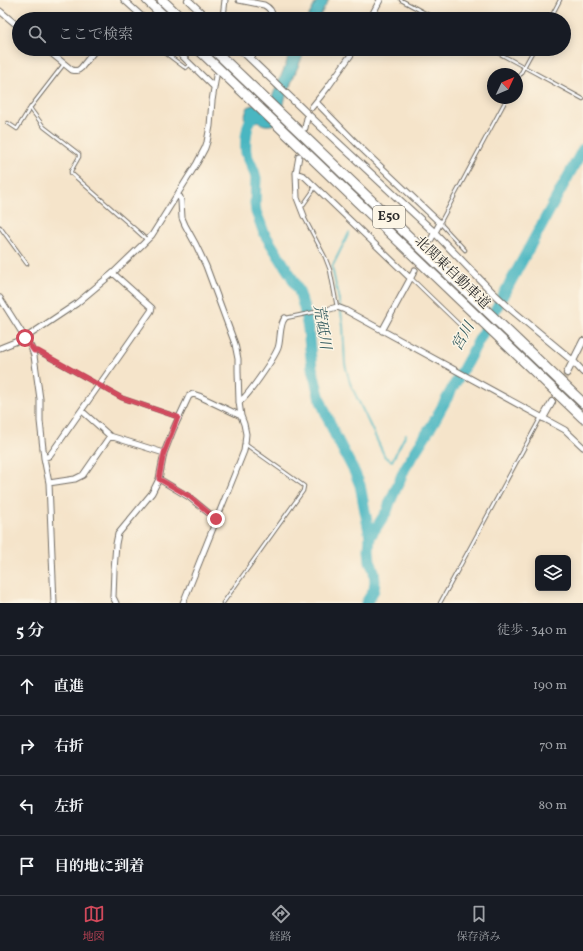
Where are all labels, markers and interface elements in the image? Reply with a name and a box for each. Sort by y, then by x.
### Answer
search box [12,12,571,56]
icon: search [26,23,48,45]
text: ここで検索 [58,25,133,46]
north arrow [487,68,523,104]
road number: E50 [373,206,405,228]
street label: 北関東自動車道 [410,232,494,314]
water label: 荒砥川 [307,303,335,353]
water label: 宮川 [448,317,481,355]
route start [16,329,34,347]
route end [207,510,225,528]
map controls [535,555,571,591]
button: layers [535,555,571,591]
text: 5 分 [16,620,45,643]
text: 徒歩 · 340 m [497,622,567,640]
icon: ahead [16,675,38,697]
text: 直進 [54,677,84,698]
text: 190 m [533,677,567,695]
icon: right [16,735,38,757]
text: 右折 [54,737,84,758]
text: 70 m [539,737,567,755]
icon: left [16,795,38,817]
text: 左折 [54,797,84,818]
text: 80 m [538,797,567,815]
icon: arrive [16,855,38,877]
text: 目的地に到着 [54,857,144,878]
tab: 地図 [83,903,105,945]
tab: 経路 [270,903,292,945]
tab: 保存済み [457,903,501,945]

